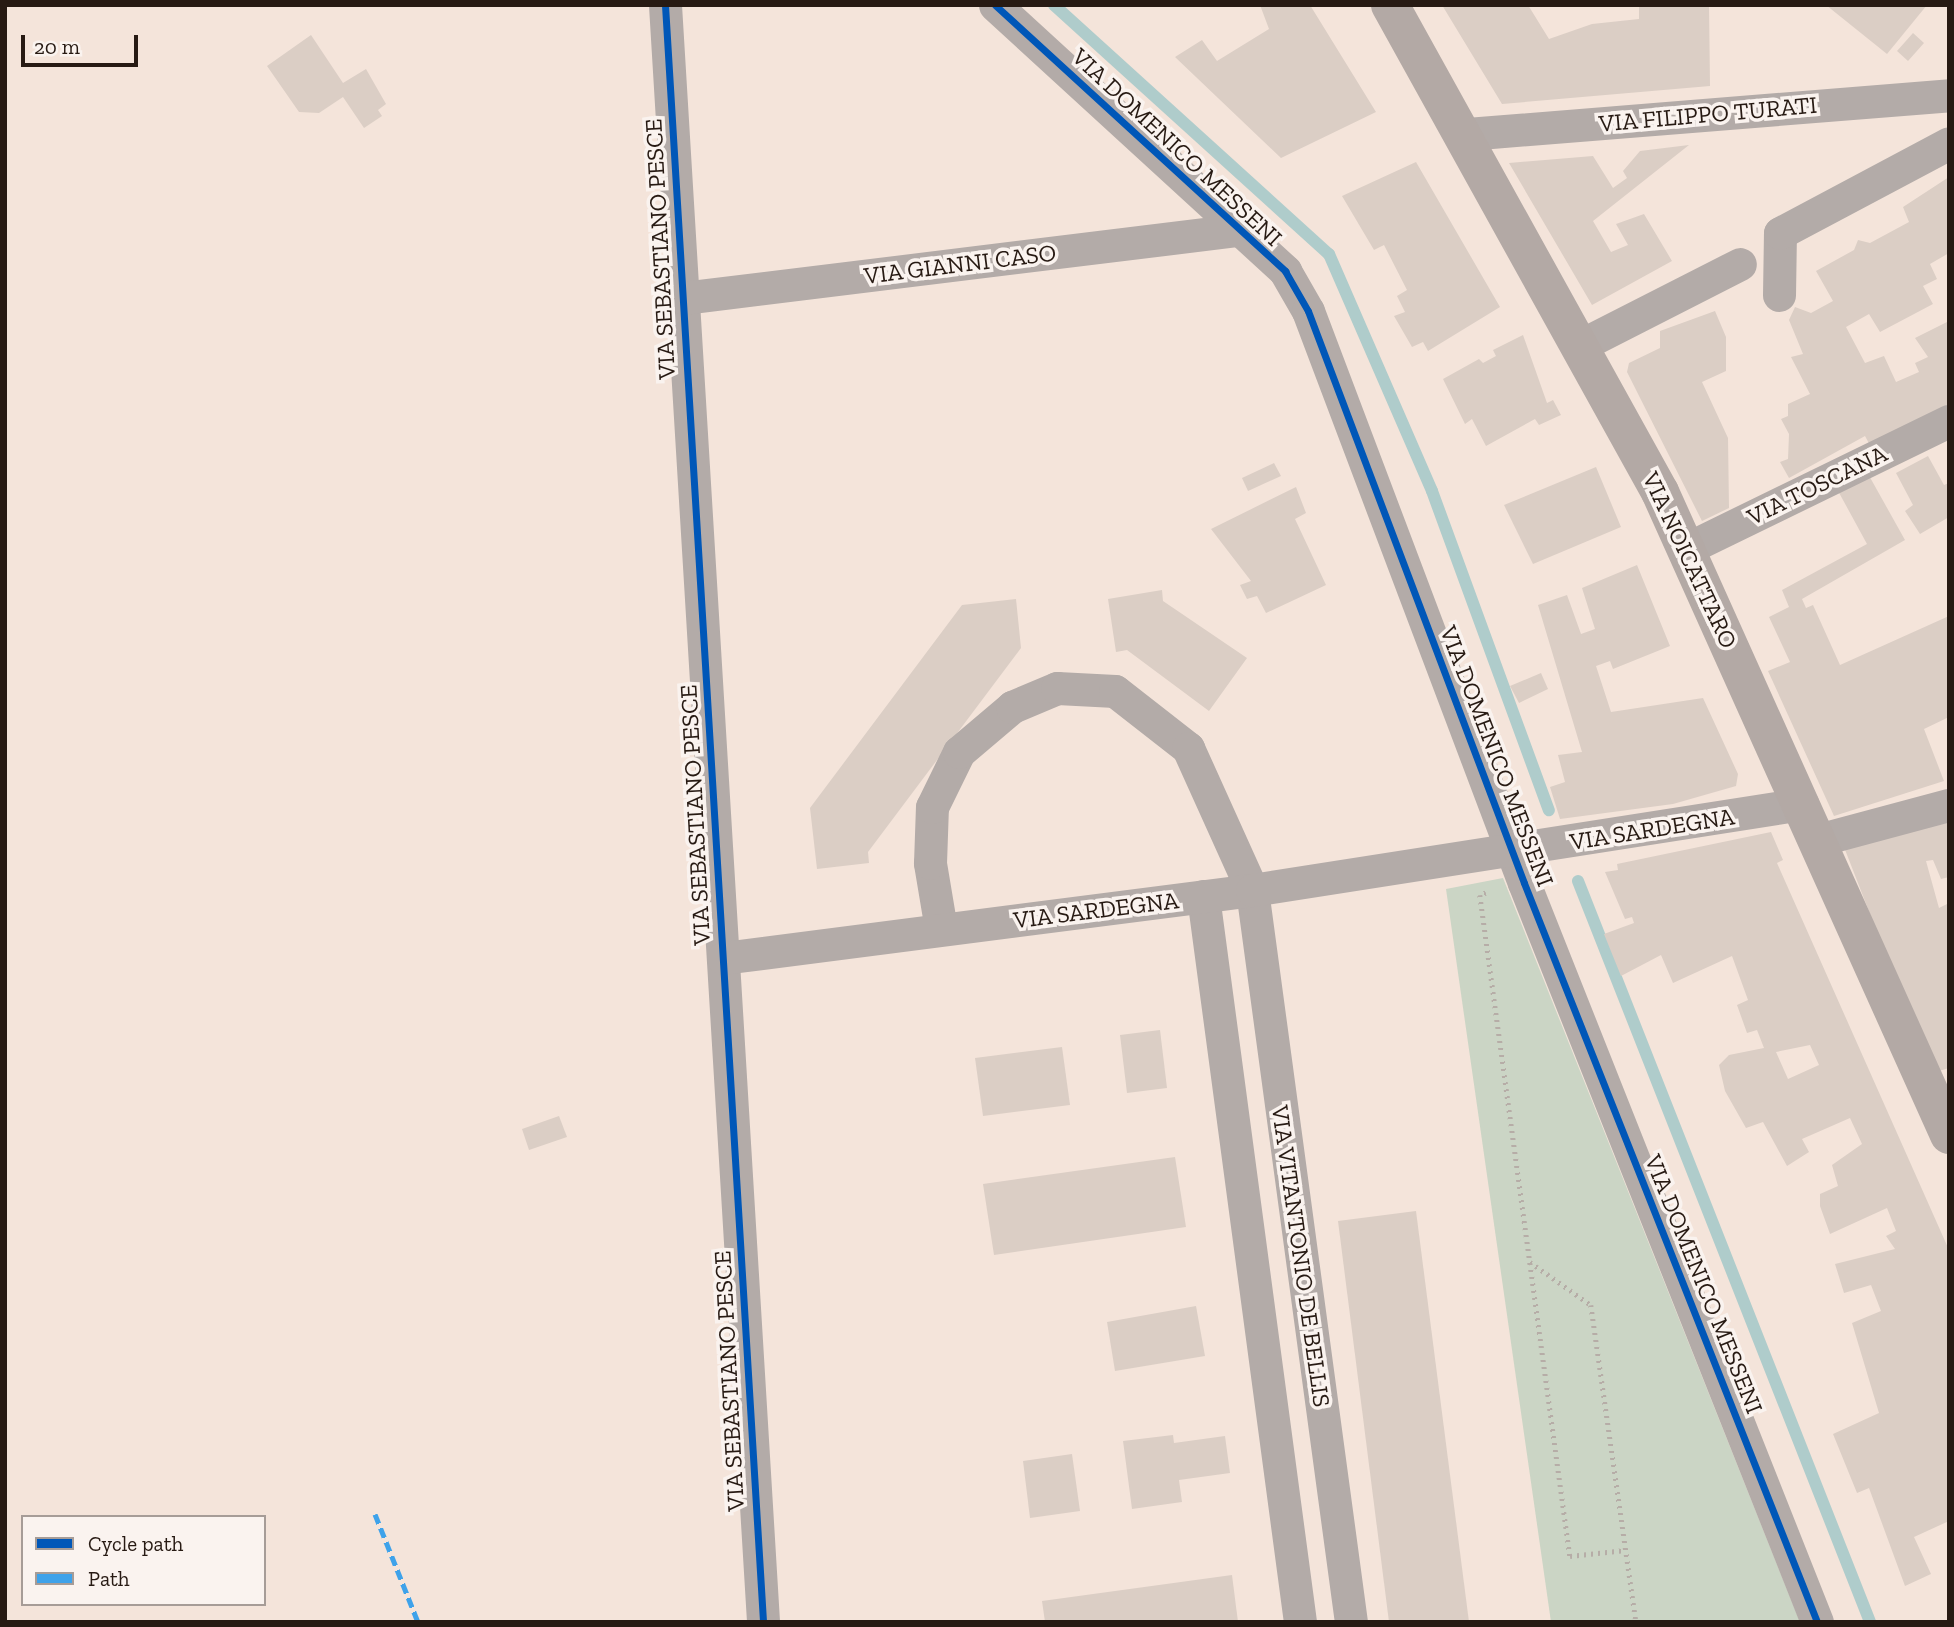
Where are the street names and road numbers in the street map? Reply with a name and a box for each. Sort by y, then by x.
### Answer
street label: VIA DOMENICO MESSENI [1066,42,1288,252]
street label: VIA FILIPPO TURATI [1597,90,1819,138]
street label: VIA SEBASTIANO PESCE [639,117,681,381]
street label: VIA GIANNI CASO [862,238,1058,290]
street label: VIA TOSCANA [1742,438,1892,532]
street label: VIA NOICATTARO [1636,467,1744,653]
street label: VIA DOMENICO MESSENI [1434,621,1560,891]
street label: VIA SEBASTIANO PESCE [674,683,716,947]
street label: VIA SARDEGNA [1567,802,1737,856]
street label: VIA SARDEGNA [1011,886,1181,934]
street label: VIA VITANTONIO DE BELLIS [1265,1103,1337,1409]
street label: VIA DOMENICO MESSENI [1639,1150,1769,1418]
street label: VIA SEBASTIANO PESCE [708,1249,750,1513]

